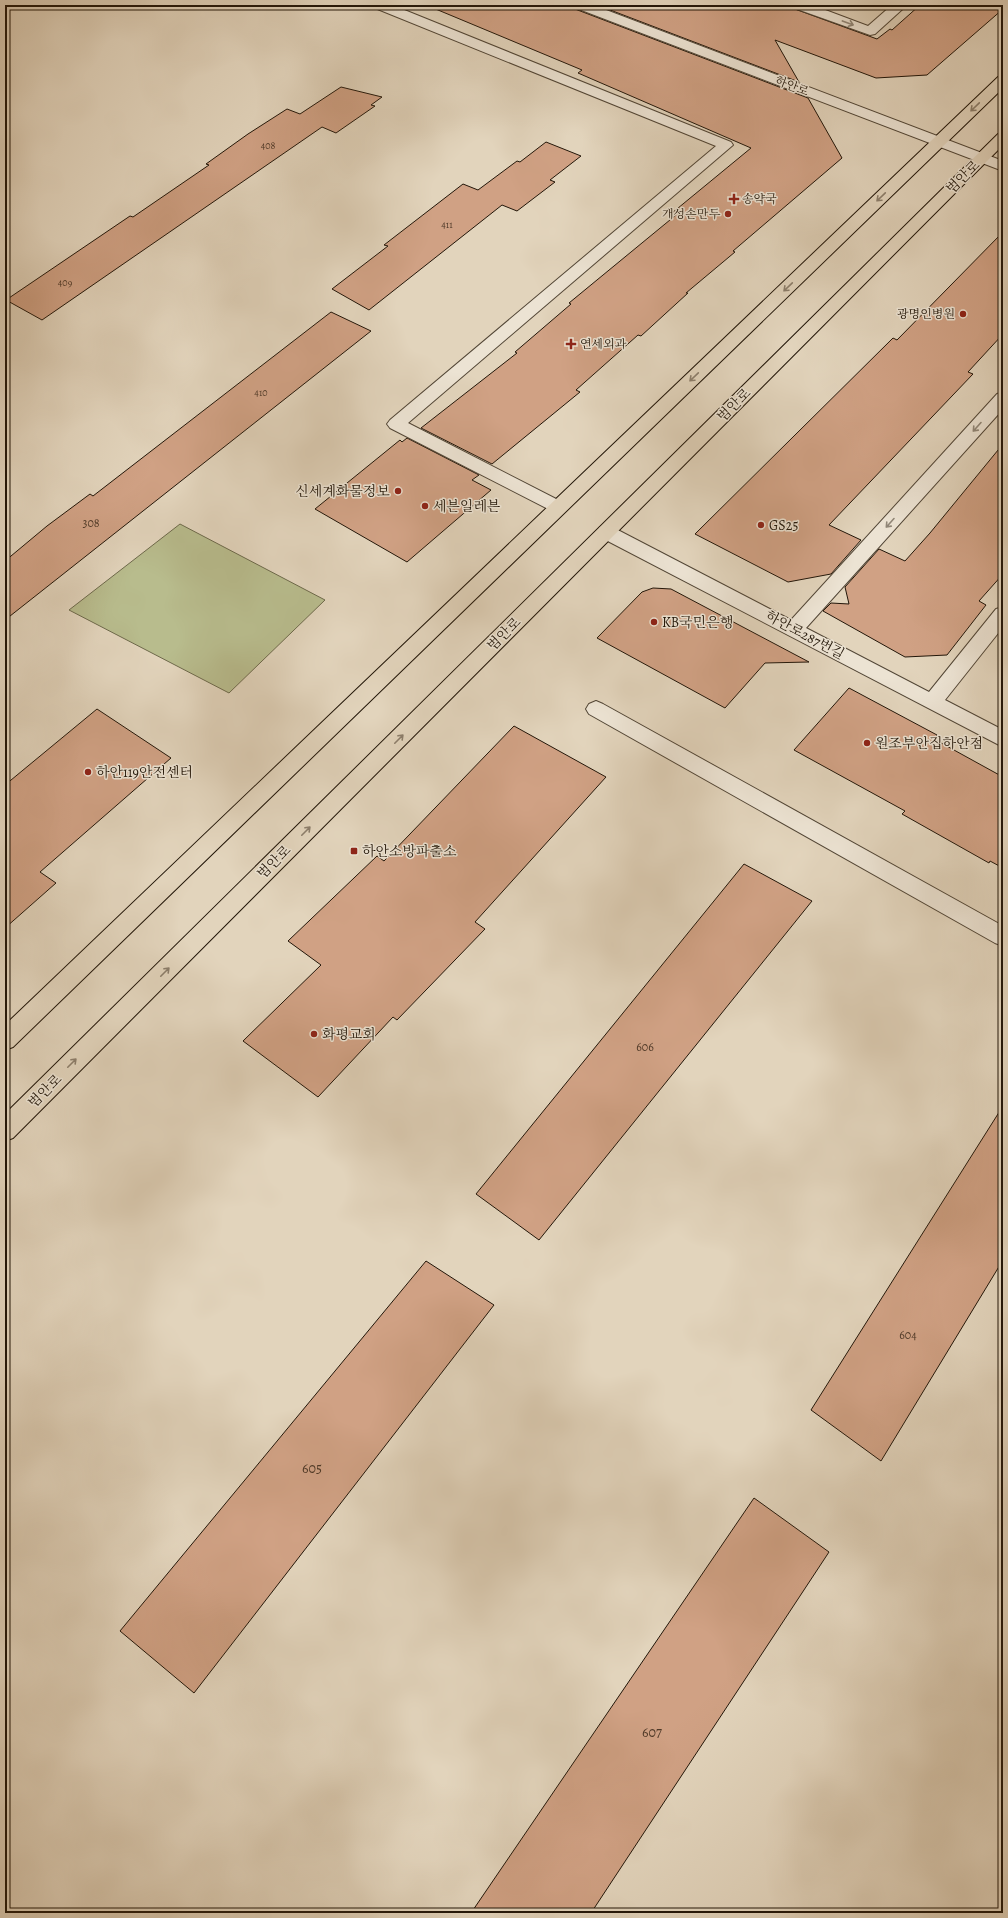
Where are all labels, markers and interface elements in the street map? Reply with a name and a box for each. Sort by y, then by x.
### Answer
one-way arrow [842,20,855,27]
street label: 하안로 [773,72,811,100]
one-way arrow [970,102,980,111]
house number: 408 [261,139,276,152]
street label: 범안로 [942,156,984,198]
place label: 송약국 [742,191,777,207]
one-way arrow [876,192,886,202]
marker: 송약국 [729,194,739,204]
place label: 개성손만두 [662,206,720,222]
marker: 개성손만두 [723,209,733,219]
house number: 411 [441,218,453,231]
house number: 409 [58,276,73,289]
one-way arrow [783,282,793,292]
place label: 광명인병원 [897,306,955,322]
marker: 광명인병원 [958,309,968,319]
place label: 연세외과 [580,336,627,352]
marker: 연세외과 [565,338,577,350]
one-way arrow [689,372,699,382]
street label: 범안로 [713,384,755,426]
house number: 410 [254,386,268,399]
one-way arrow [972,422,982,432]
place label: 신세계화물정보 [295,482,390,501]
marker: 신세계화물정보 [393,486,403,496]
place label: 세븐일레븐 [433,497,501,516]
marker: 세븐일레븐 [420,501,430,511]
house number: 308 [82,515,100,531]
place label: GS25 [769,516,798,535]
one-way arrow [885,518,894,528]
marker: GS25 [756,520,766,530]
street label: 하안로287번길 [762,606,848,664]
street label: 범안로 [483,613,525,655]
place label: KB국민은행 [662,613,733,632]
marker: KB국민은행 [649,617,659,627]
one-way arrow [394,734,403,744]
place label: 원조부안집하안점 [875,734,983,753]
marker: 원조부안집하안점 [862,738,872,748]
place label: 하안119안전센터 [96,763,193,782]
marker: 하안119안전센터 [83,767,93,777]
one-way arrow [301,826,311,835]
street label: 범안로 [253,841,295,883]
place label: 하안소방파출소 [362,842,457,861]
marker: 하안소방파출소 [349,846,359,856]
one-way arrow [160,967,170,976]
place label: 화평교회 [322,1025,376,1044]
marker: 화평교회 [309,1029,319,1039]
house number: 606 [636,1039,654,1055]
one-way arrow [67,1058,77,1068]
street label: 범안로 [24,1070,66,1112]
house number: 604 [899,1327,917,1343]
house number: 605 [302,1459,322,1478]
house number: 607 [642,1723,662,1742]

